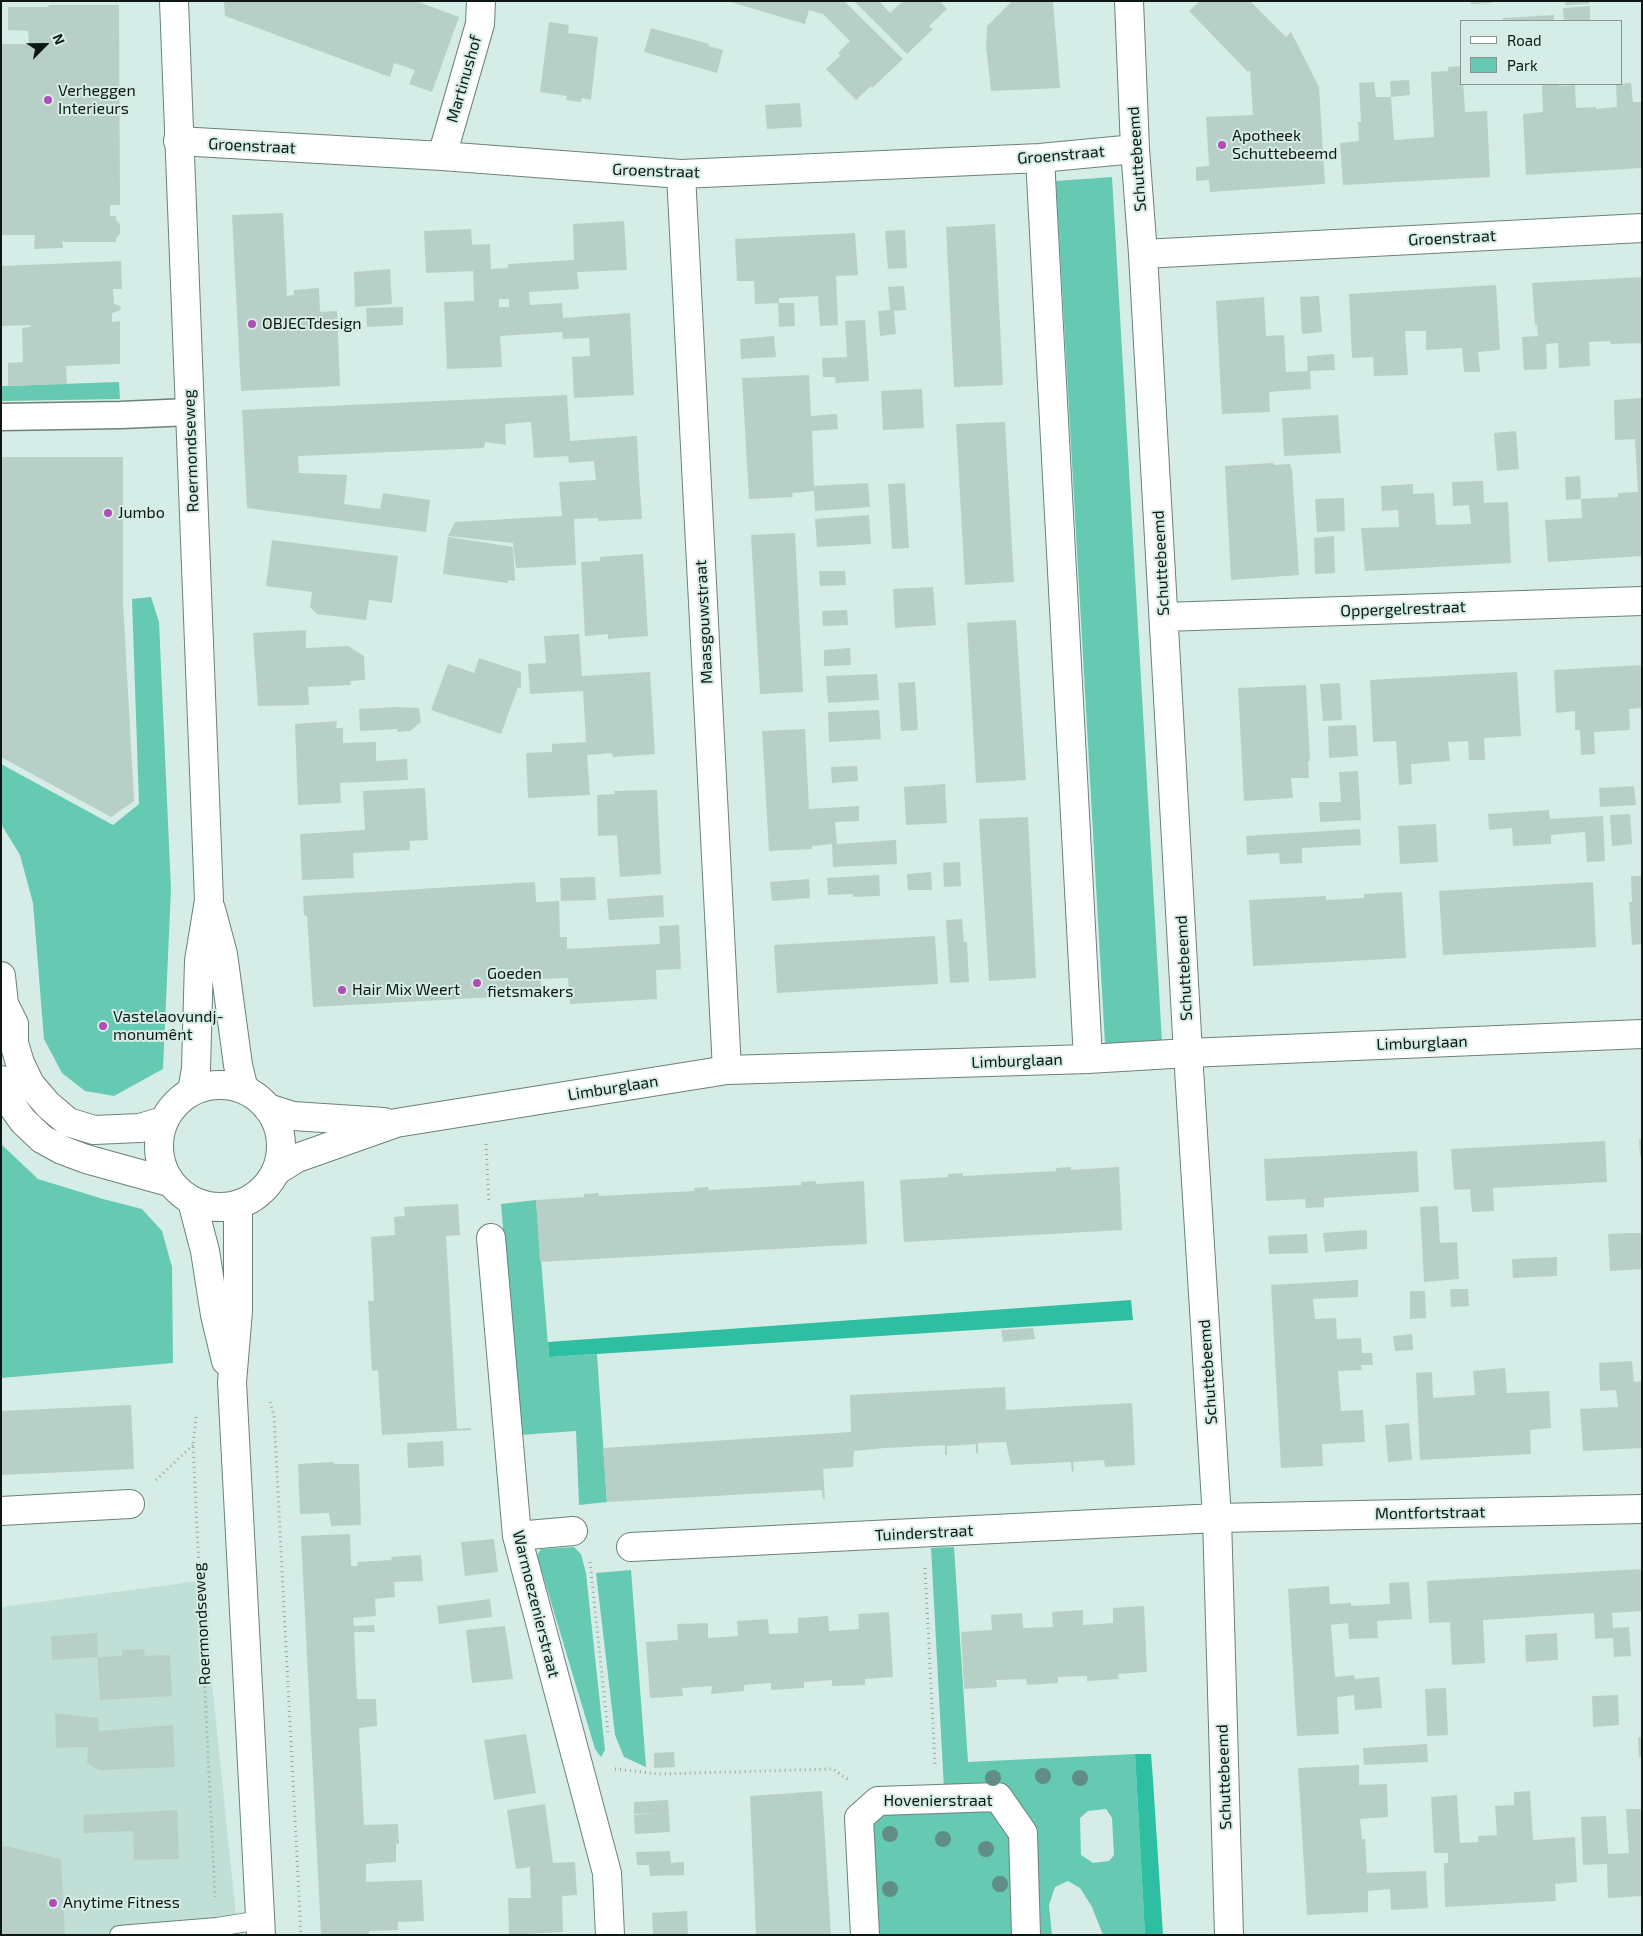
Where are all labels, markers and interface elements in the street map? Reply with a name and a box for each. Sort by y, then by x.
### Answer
north arrow [20,20,70,70]
legend [1460,20,1623,85]
text: N [49,31,69,47]
text: Road [1507,31,1542,49]
street label: Martinushof [442,33,486,125]
text: Park [1507,56,1538,74]
place label: Verheggen Interieurs [58,81,136,119]
marker: Verheggen Interieurs [42,94,54,106]
street label: Schuttebeemd [1124,106,1150,212]
place label: Apotheek Schuttebeemd [1232,126,1337,164]
street label: Groenstraat [208,134,296,158]
marker: Apotheek Schuttebeemd [1216,139,1228,151]
street label: Groenstraat [1017,142,1105,168]
street label: Groenstraat [612,160,700,182]
street label: Groenstraat [1408,226,1496,250]
place label: OBJECTdesign [262,314,362,334]
marker: OBJECTdesign [246,318,258,330]
street label: Roermondseweg [179,389,203,513]
place label: Jumbo [118,503,165,523]
marker: Jumbo [102,507,114,519]
street label: Schuttebeemd [1149,510,1173,616]
street label: Maasgouwstraat [691,559,717,685]
street label: Oppergelrestraat [1340,597,1466,621]
street label: Schuttebeemd [1172,915,1196,1021]
place label: Goeden fietsmakers [487,964,573,1002]
marker: Goeden fietsmakers [471,977,483,989]
place label: Hair Mix Weert [352,980,460,1000]
marker: Hair Mix Weert [336,984,348,996]
place label: Vastelaovundj- monumênt [113,1007,224,1045]
marker: Vastelaovundj- monumênt [97,1020,109,1032]
street label: Limburglaan [1376,1032,1468,1054]
street label: Limburglaan [971,1050,1063,1072]
street label: Limburglaan [566,1071,660,1105]
street label: Schuttebeemd [1195,1319,1221,1425]
street label: Montfortstraat [1375,1502,1485,1524]
street label: Tuinderstraat [874,1521,974,1545]
street label: Warmoezenierstraat [508,1528,564,1680]
street label: Roermondseweg [189,1562,215,1686]
street label: Schuttebeemd [1213,1724,1235,1830]
street label: Hovenierstraat [883,1791,993,1811]
place label: Anytime Fitness [63,1893,180,1913]
marker: Anytime Fitness [47,1897,59,1909]

